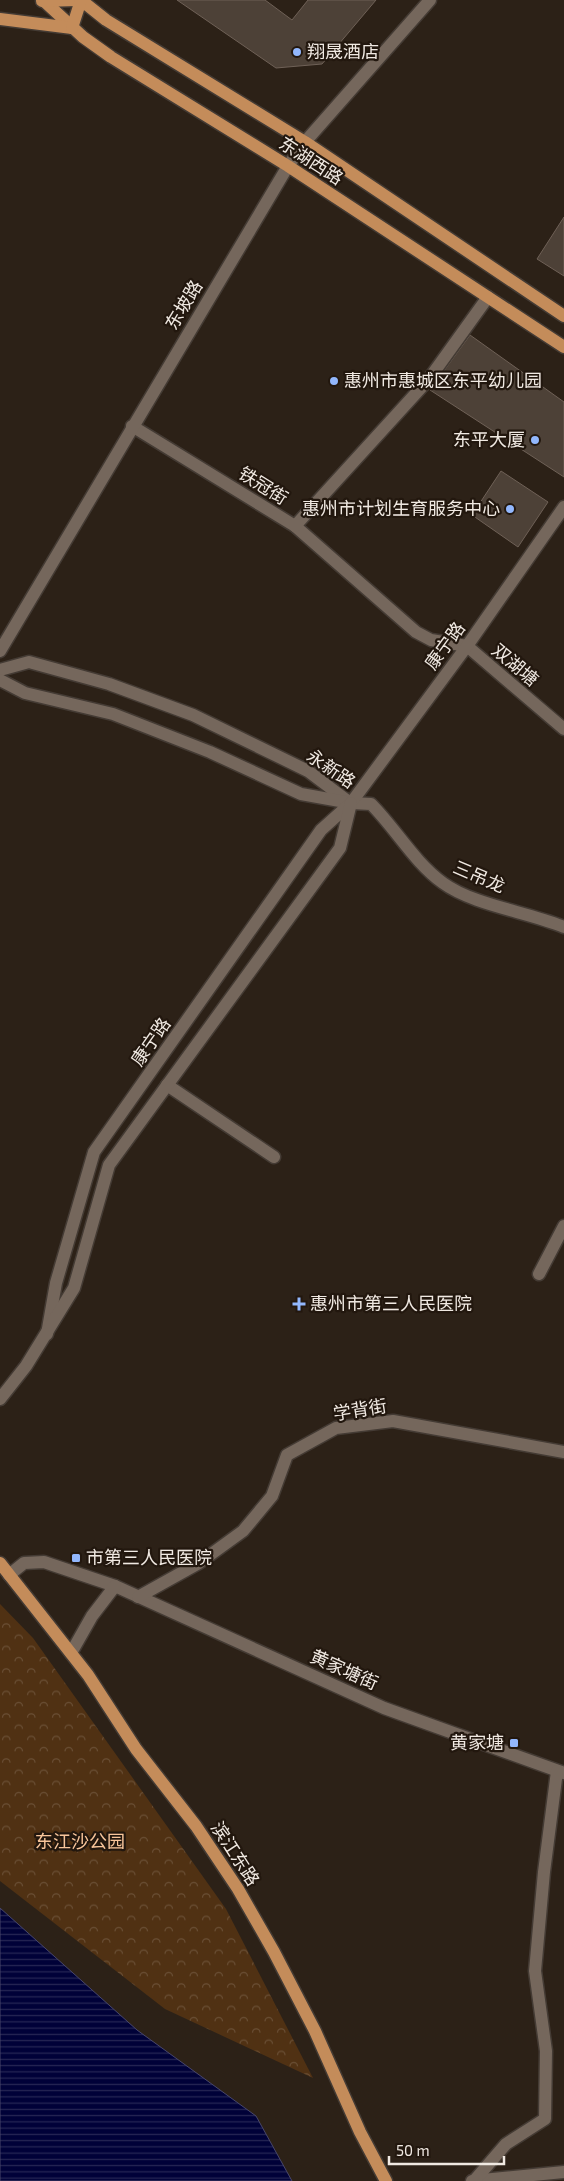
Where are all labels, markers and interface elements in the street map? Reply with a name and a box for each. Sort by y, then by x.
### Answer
place label: 翔晟酒店 [307,40,379,62]
marker: 翔晟酒店 [291,46,303,58]
street label: 东湖西路 [275,131,348,189]
street label: 东坡路 [160,276,206,333]
place label: 惠州市惠城区东平幼儿园 [344,369,542,391]
marker: 惠州市惠城区东平幼儿园 [328,375,340,387]
place label: 东平大厦 [453,428,525,450]
marker: 东平大厦 [529,434,541,446]
street label: 铁冠街 [235,462,292,509]
place label: 惠州市计划生育服务中心 [302,497,500,519]
marker: 惠州市计划生育服务中心 [504,503,516,515]
street label: 康宁路 [419,617,469,674]
street label: 双湖塘 [488,638,543,690]
street label: 永新路 [303,744,360,792]
street label: 三吊龙 [450,855,509,897]
street label: 康宁路 [126,1013,175,1070]
place label: 惠州市第三人民医院 [310,1292,472,1314]
marker: 惠州市第三人民医院 [292,1297,306,1311]
street label: 学背街 [331,1394,388,1424]
place label: 市第三人民医院 [86,1546,212,1568]
marker: 市第三人民医院 [70,1552,82,1564]
street label: 黄家塘街 [307,1644,382,1694]
place label: 黄家塘 [450,1731,504,1753]
marker: 黄家塘 [508,1737,520,1749]
street label: 滨江东路 [207,1817,265,1890]
park label: 东江沙公园 [35,1830,125,1852]
scale bar [389,2134,504,2166]
text: 50 m [396,2141,430,2159]

